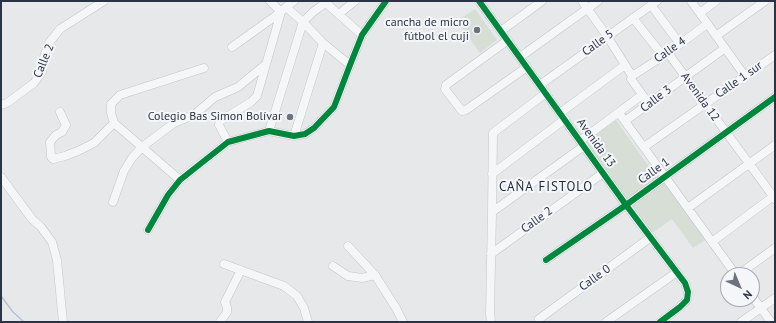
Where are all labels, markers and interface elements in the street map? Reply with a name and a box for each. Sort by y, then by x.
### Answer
place label: cancha de micro fútbol el cuji [385,16,469,44]
marker: cancha de micro fútbol el cuji [472,25,482,35]
street label: Calle 5 [579,27,617,59]
street label: Calle 4 [651,34,689,66]
street label: Calle 2 [31,42,57,80]
street label: Calle 1 sur [713,59,765,101]
street label: Avenida 12 [677,70,723,124]
street label: Calle 3 [638,83,674,115]
place label: Colegio Bas Simon Bolívar [148,110,282,124]
marker: Colegio Bas Simon Bolívar [285,112,295,122]
street label: Avenida 13 [573,116,619,170]
street label: Calle 1 [635,155,673,187]
district label: CAÑA FISTOLO [499,179,593,195]
street label: Calle 2 [518,204,556,236]
street label: Calle 0 [576,262,614,294]
north arrow [720,267,760,307]
text: N [740,287,755,302]

